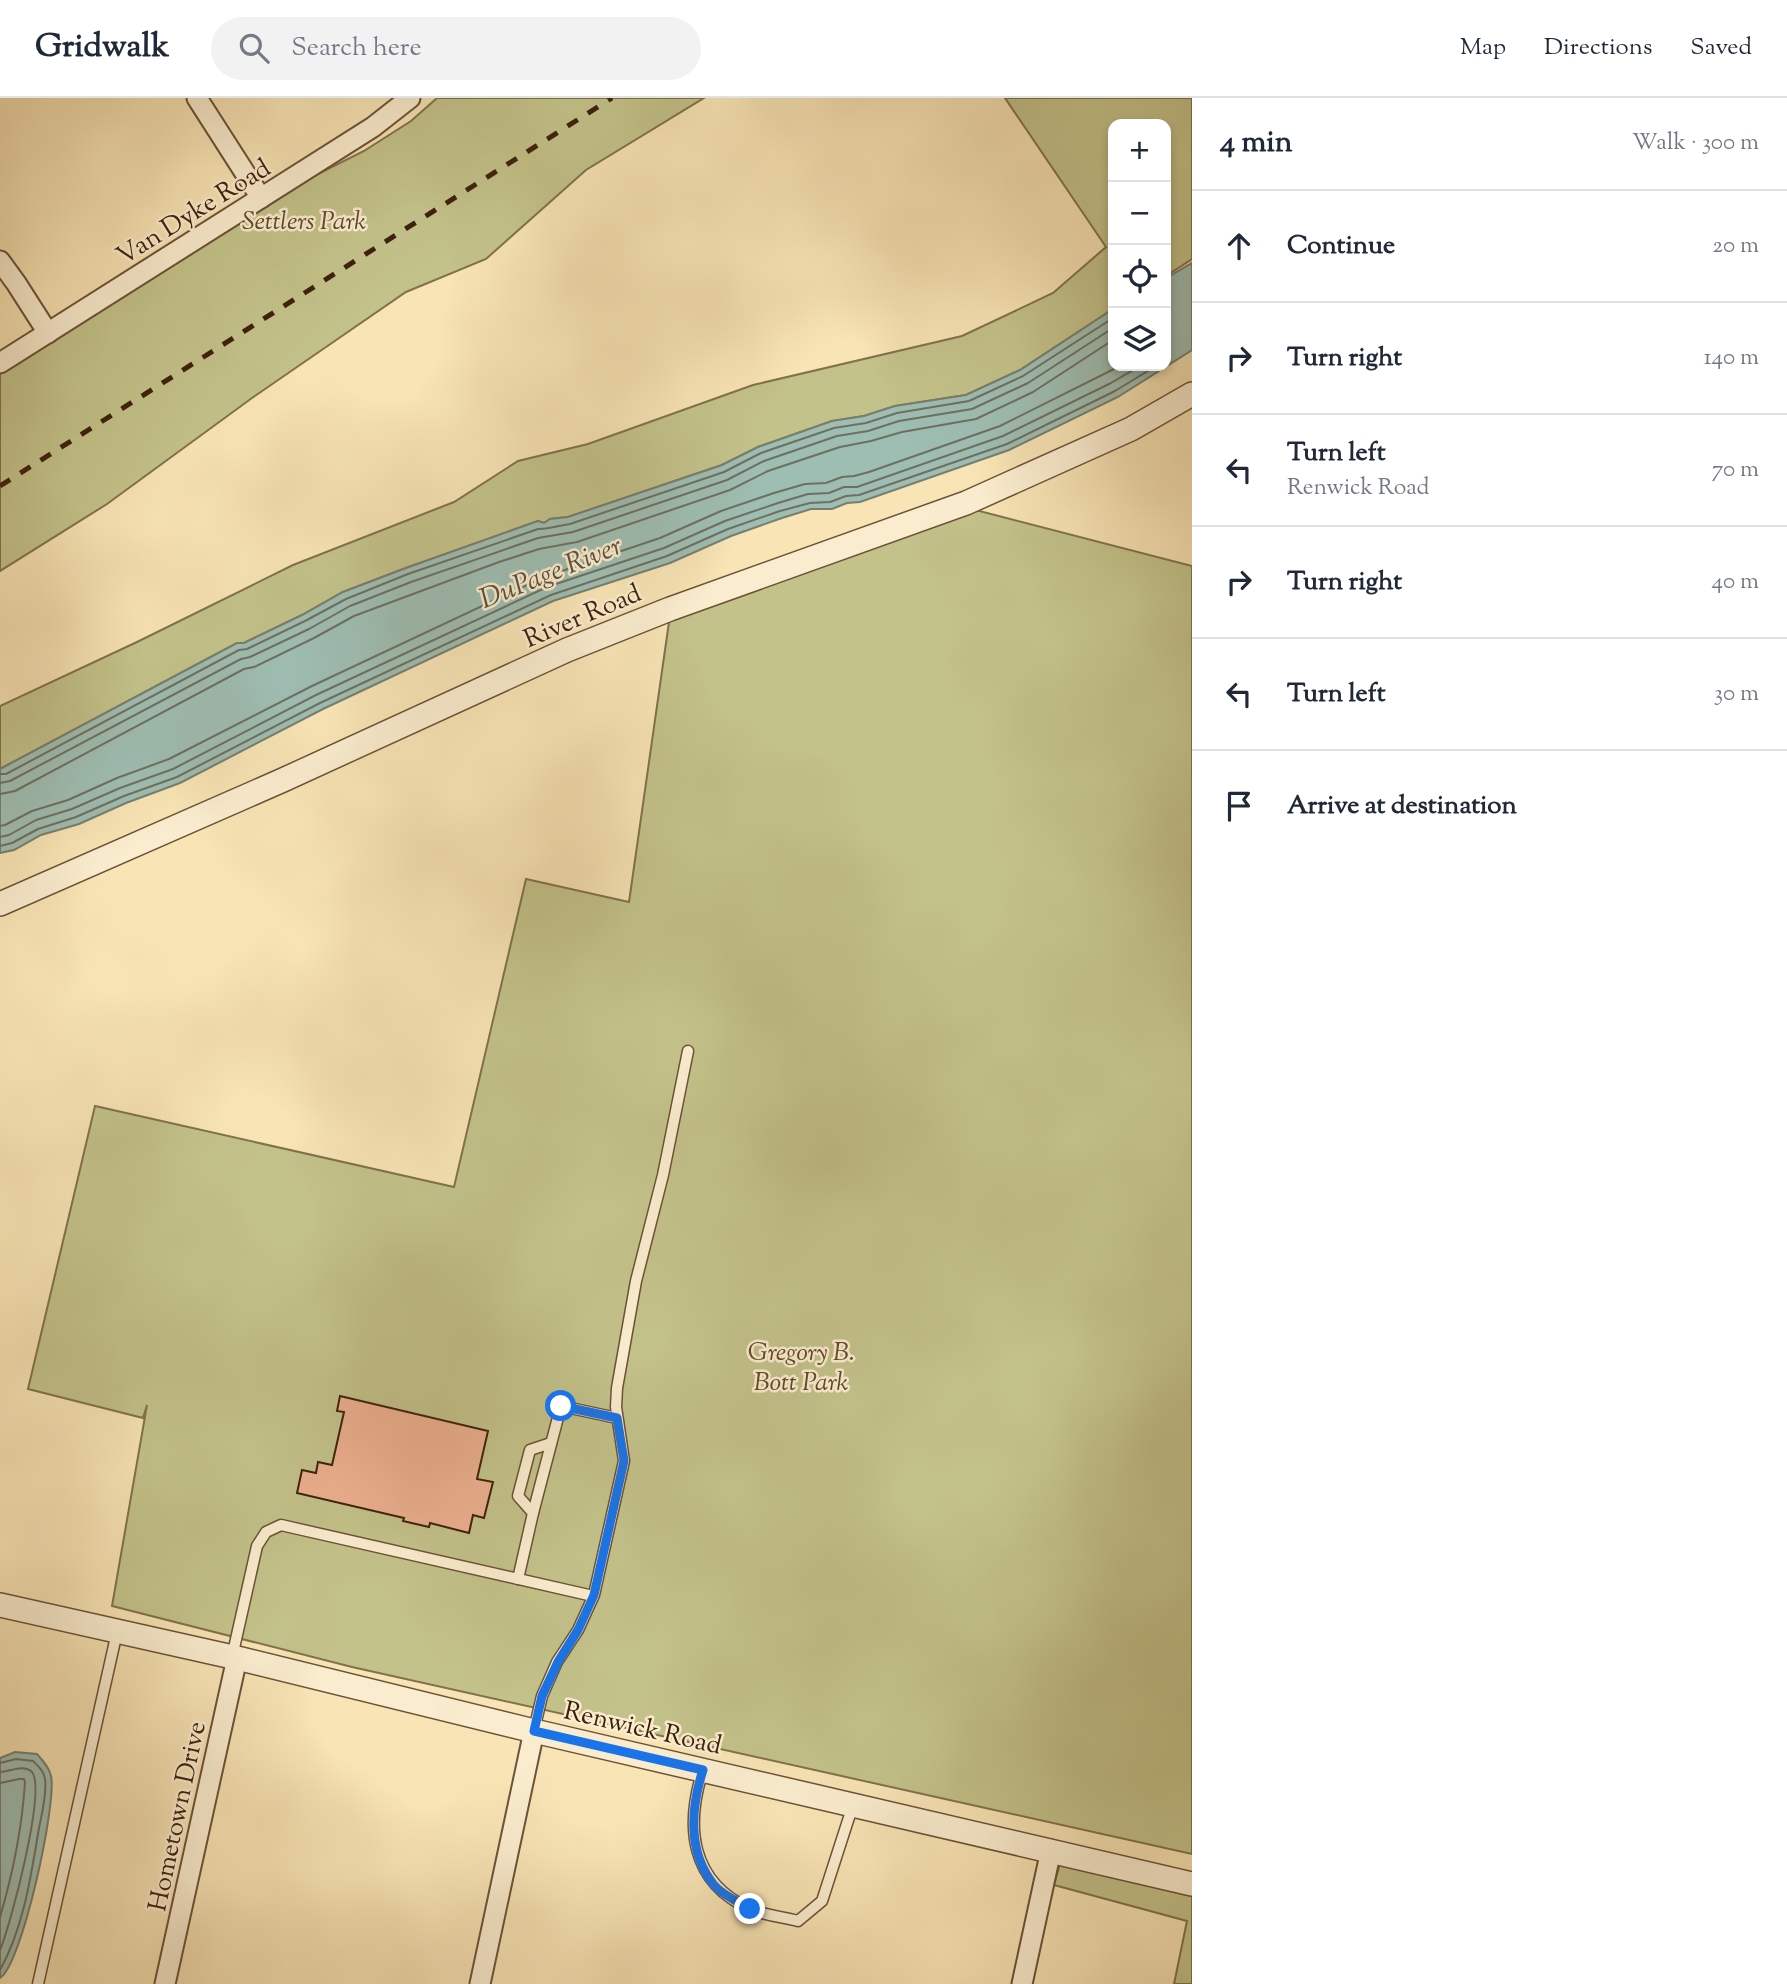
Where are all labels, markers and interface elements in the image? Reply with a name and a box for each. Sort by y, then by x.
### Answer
search box [211,17,701,80]
text: Gridwalk [35,24,169,72]
icon: search [235,29,273,67]
text: Search here [291,30,422,67]
text: Map [1460,31,1506,65]
text: Directions [1544,31,1652,65]
text: Saved [1690,31,1752,65]
map controls [1108,119,1171,371]
button: + [1108,119,1171,182]
text: 4 min [1220,122,1293,165]
text: Walk · 300 m [1632,127,1759,160]
street label: Van Dyke Road [110,151,279,275]
button: − [1108,182,1171,245]
park label: Settlers Park [242,204,366,241]
icon: ahead [1220,227,1258,265]
text: Continue [1287,228,1395,265]
text: 20 m [1712,230,1759,263]
button: locate [1108,245,1171,308]
button: layers [1108,308,1171,371]
icon: right [1220,339,1258,377]
text: Turn right [1287,340,1402,377]
text: 140 m [1704,342,1759,375]
text: Turn left [1287,435,1386,472]
icon: left [1220,451,1258,489]
text: 70 m [1712,454,1759,487]
text: Renwick Road [1287,472,1430,505]
water label: DuPage River [474,527,629,621]
icon: right [1220,563,1258,601]
text: Turn right [1287,564,1402,601]
text: 40 m [1712,566,1759,599]
street label: River Road [518,576,648,659]
icon: left [1220,675,1258,713]
text: Turn left [1287,676,1386,713]
text: 30 m [1714,678,1759,711]
icon: arrive [1220,787,1258,825]
text: Arrive at destination [1287,788,1517,825]
park label: Gregory B. Bott Park [748,1335,854,1402]
route start [545,1390,576,1421]
street label: Renwick Road [560,1693,725,1766]
street label: Hometown Drive [140,1718,217,1915]
route end [734,1893,765,1924]

